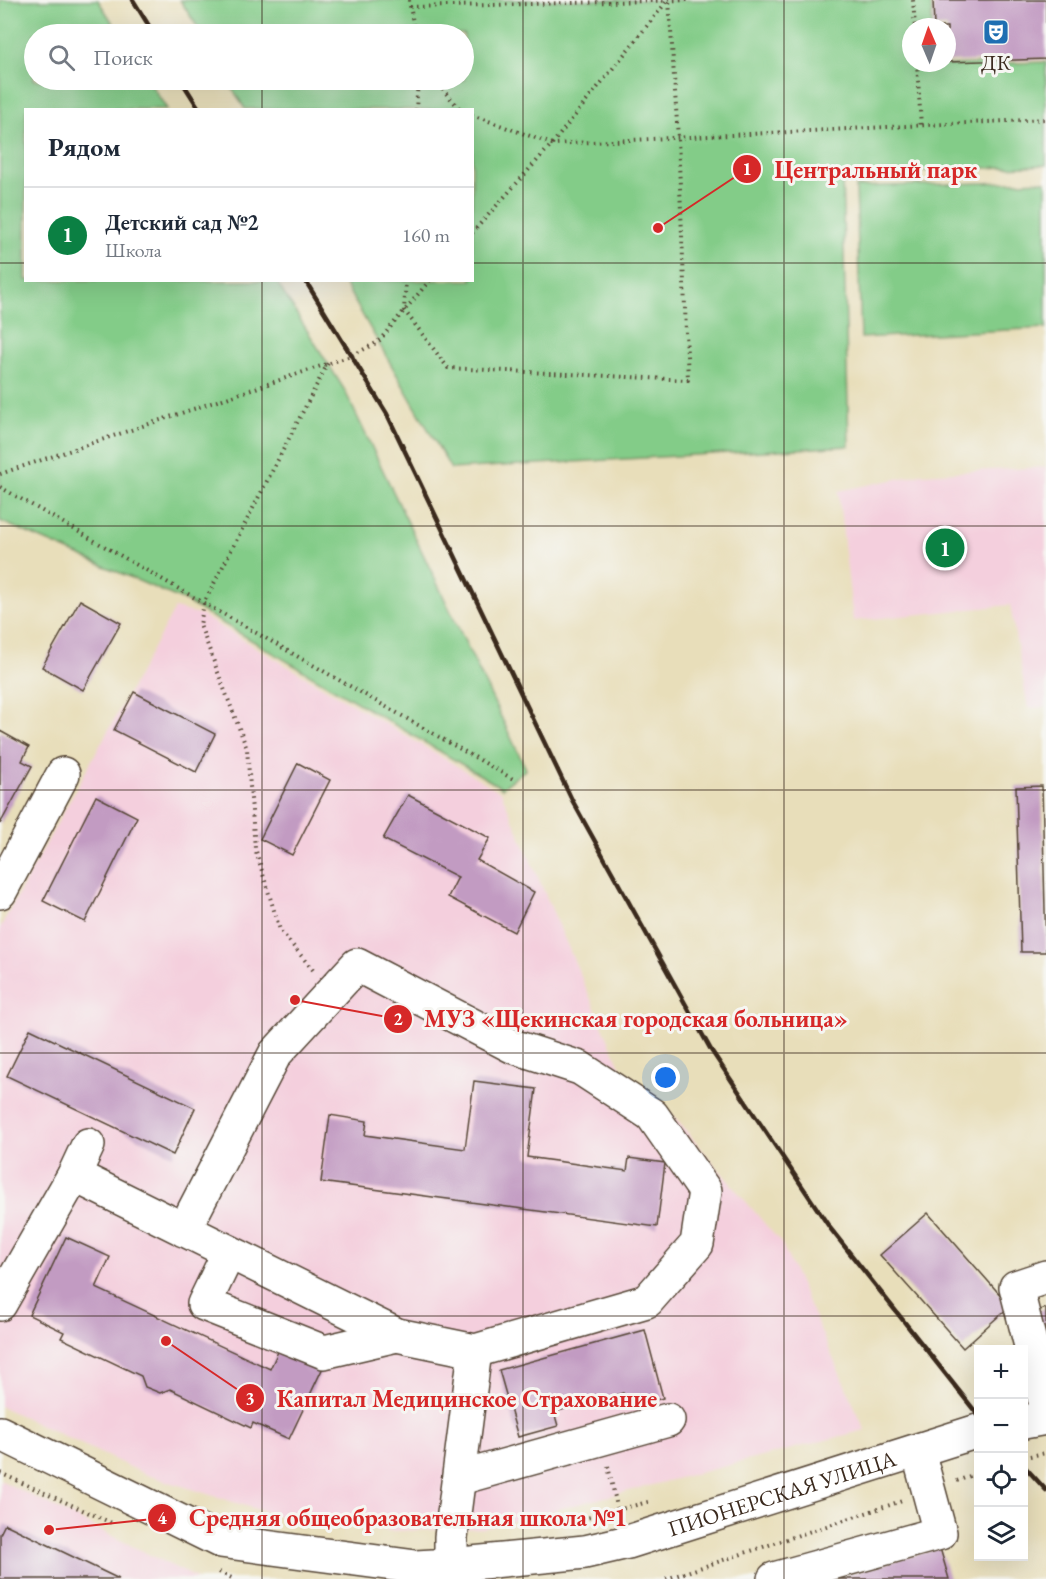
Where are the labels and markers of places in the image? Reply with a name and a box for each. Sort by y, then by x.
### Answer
theatre icon: ДК [981,17,1011,47]
place label: ДК [981,48,1011,77]
callout: Центральный парк [732,148,989,190]
pin: 1 [926,526,964,570]
callout: МУЗ «Щекинская городская больница» [383,998,860,1040]
callout: Капитал Медицинское Страхование [235,1377,669,1419]
callout: Средняя общеобразовательная школа №1 [147,1497,639,1539]

